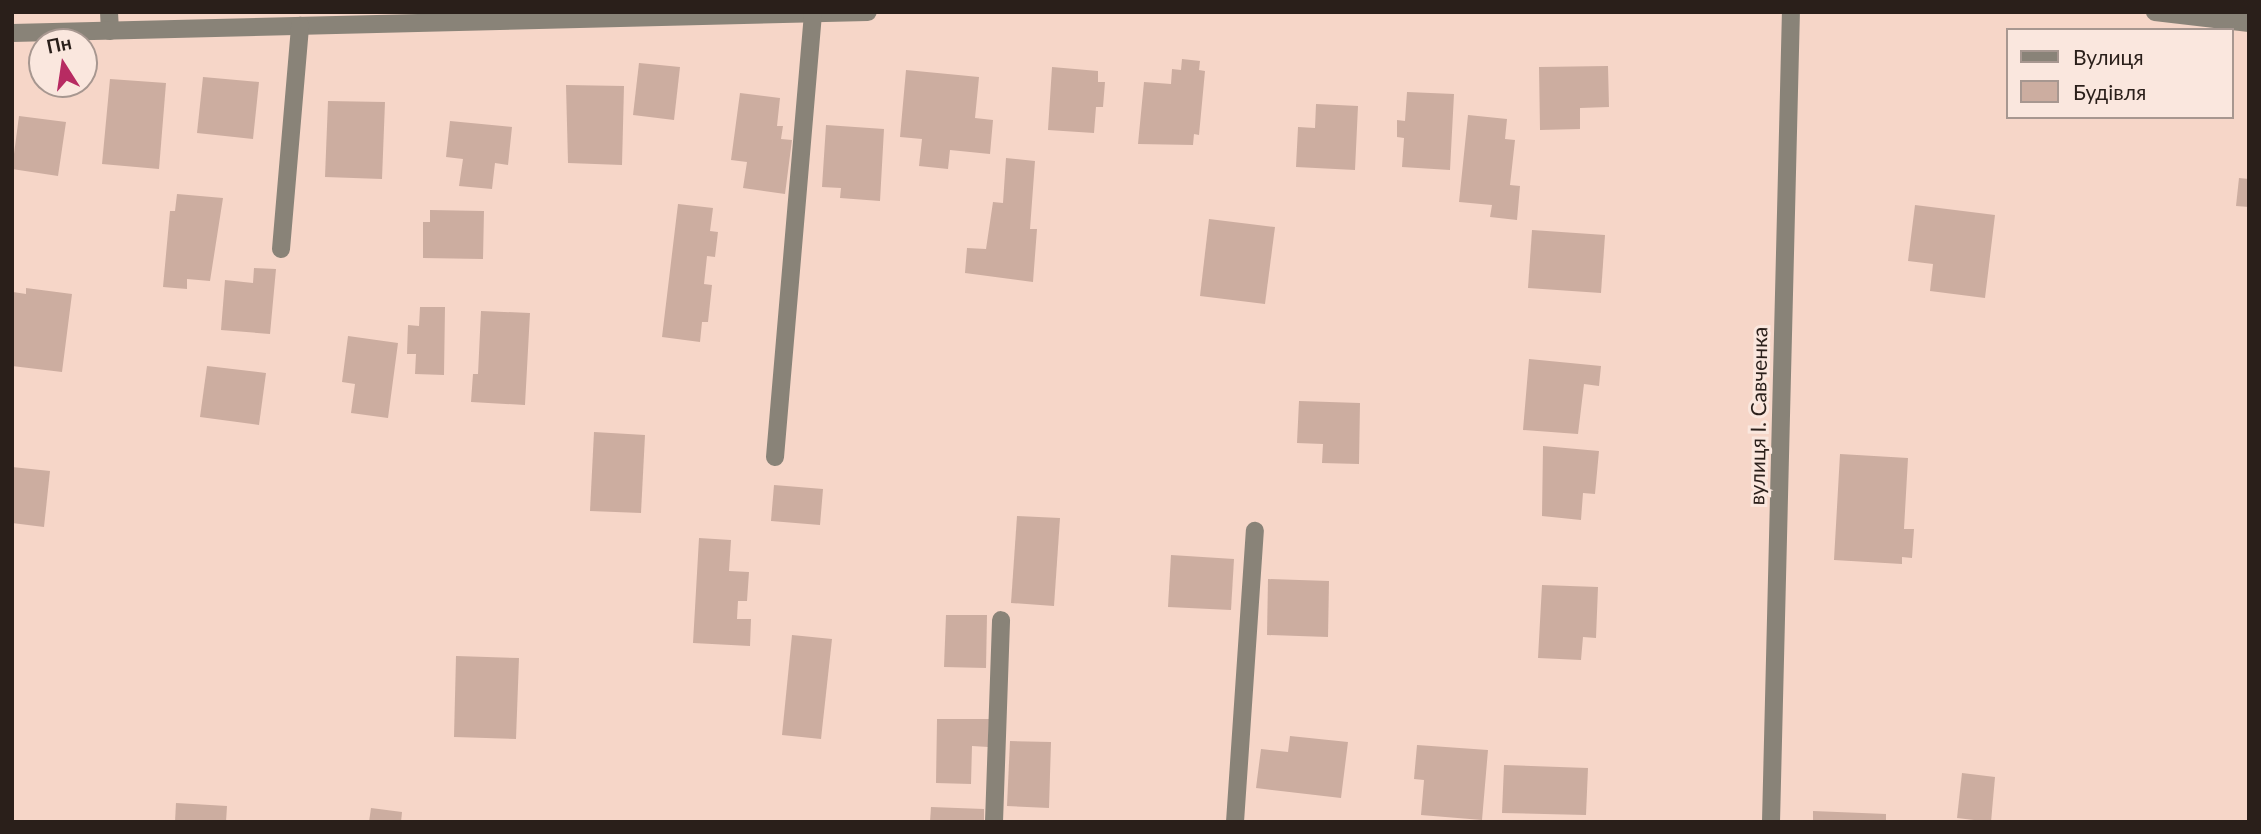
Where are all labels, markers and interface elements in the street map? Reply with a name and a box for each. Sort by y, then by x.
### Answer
north arrow [28,28,98,98]
legend [2006,28,2233,119]
text: Пн [44,30,73,58]
text: Вулиця [2073,44,2144,69]
text: Будівля [2073,79,2146,104]
street label: вулиця І. Савченка [1744,326,1772,506]

